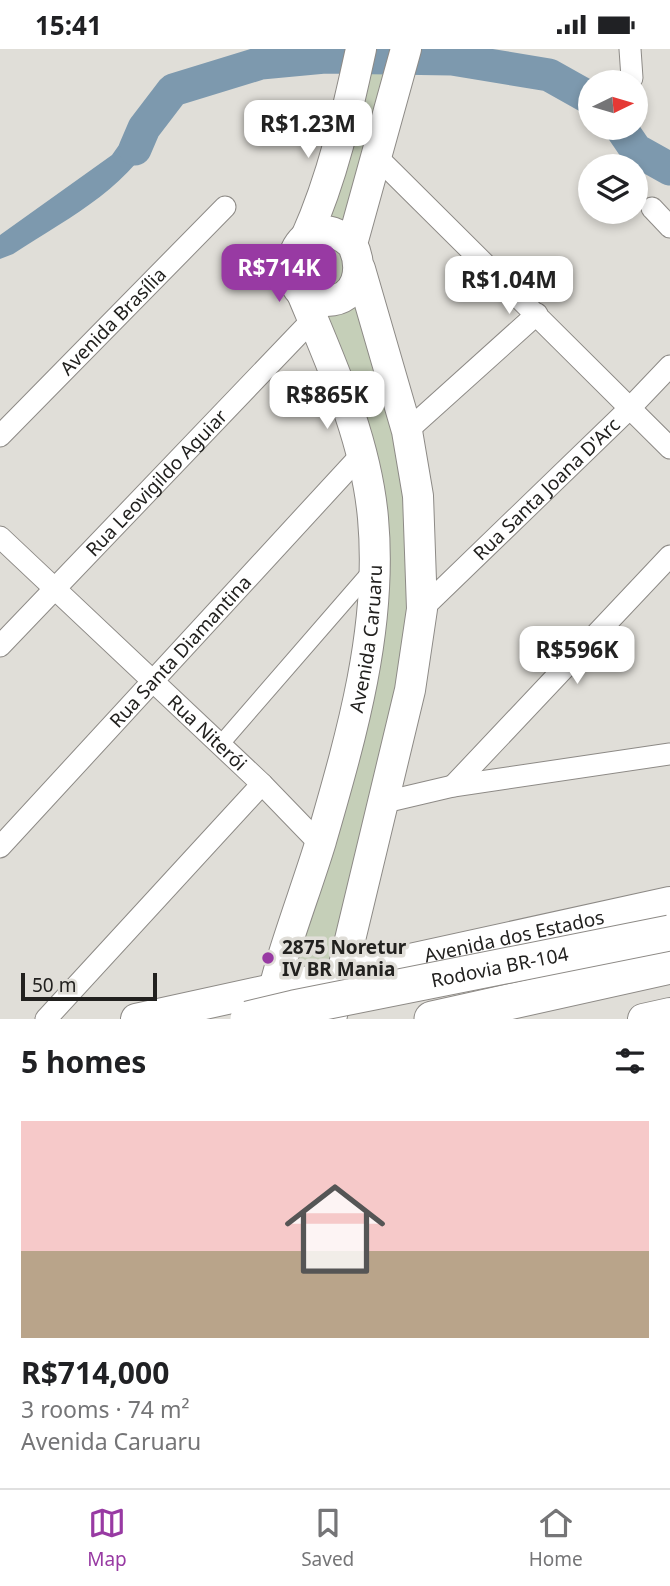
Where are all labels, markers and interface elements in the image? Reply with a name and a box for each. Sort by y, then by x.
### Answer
text: 15:41 [35,7,102,43]
north arrow [578,70,648,140]
map controls [578,70,648,224]
pin: R$1.23M [243,101,373,160]
text: R$1.23M [260,107,356,139]
button: layers [578,154,648,224]
pin: R$714K [222,245,336,304]
text: R$714K [238,251,320,283]
pin: R$1.04M [444,257,574,316]
street label: Avenida Brasília [54,262,172,381]
text: R$1.04M [461,263,557,295]
pin: R$865K [270,371,384,431]
text: R$865K [286,378,368,410]
street label: Rua Leovigildo Aguiar [80,403,233,562]
street label: Rua Santa Joana D'Arc [467,412,626,566]
street label: Avenida Caruaru [343,564,388,715]
street label: Rua Santa Diamantina [103,570,257,733]
pin: R$596K [520,627,634,686]
text: R$596K [536,633,618,665]
street label: Rua Niterói [162,689,253,776]
street label: Avenida dos Estados [422,904,606,968]
place label: 2875 Noretur IV BR Mania [282,934,407,982]
street label: Rodovia BR-104 [429,941,571,993]
marker: 2875 Noretur IV BR Mania [260,950,276,966]
scale bar [21,970,158,1002]
text: 50 m [32,972,76,998]
text: 5 homes [21,1041,146,1082]
icon: filters [611,1042,649,1080]
icon: home [272,1166,398,1292]
text: R$714,000 [21,1352,169,1393]
text: 3 rooms · 74 m² [21,1393,190,1425]
text: Avenida Caruaru [21,1425,201,1457]
tab: Map [87,1504,127,1572]
tab: Saved [301,1504,354,1572]
tab: Home [529,1504,583,1572]

